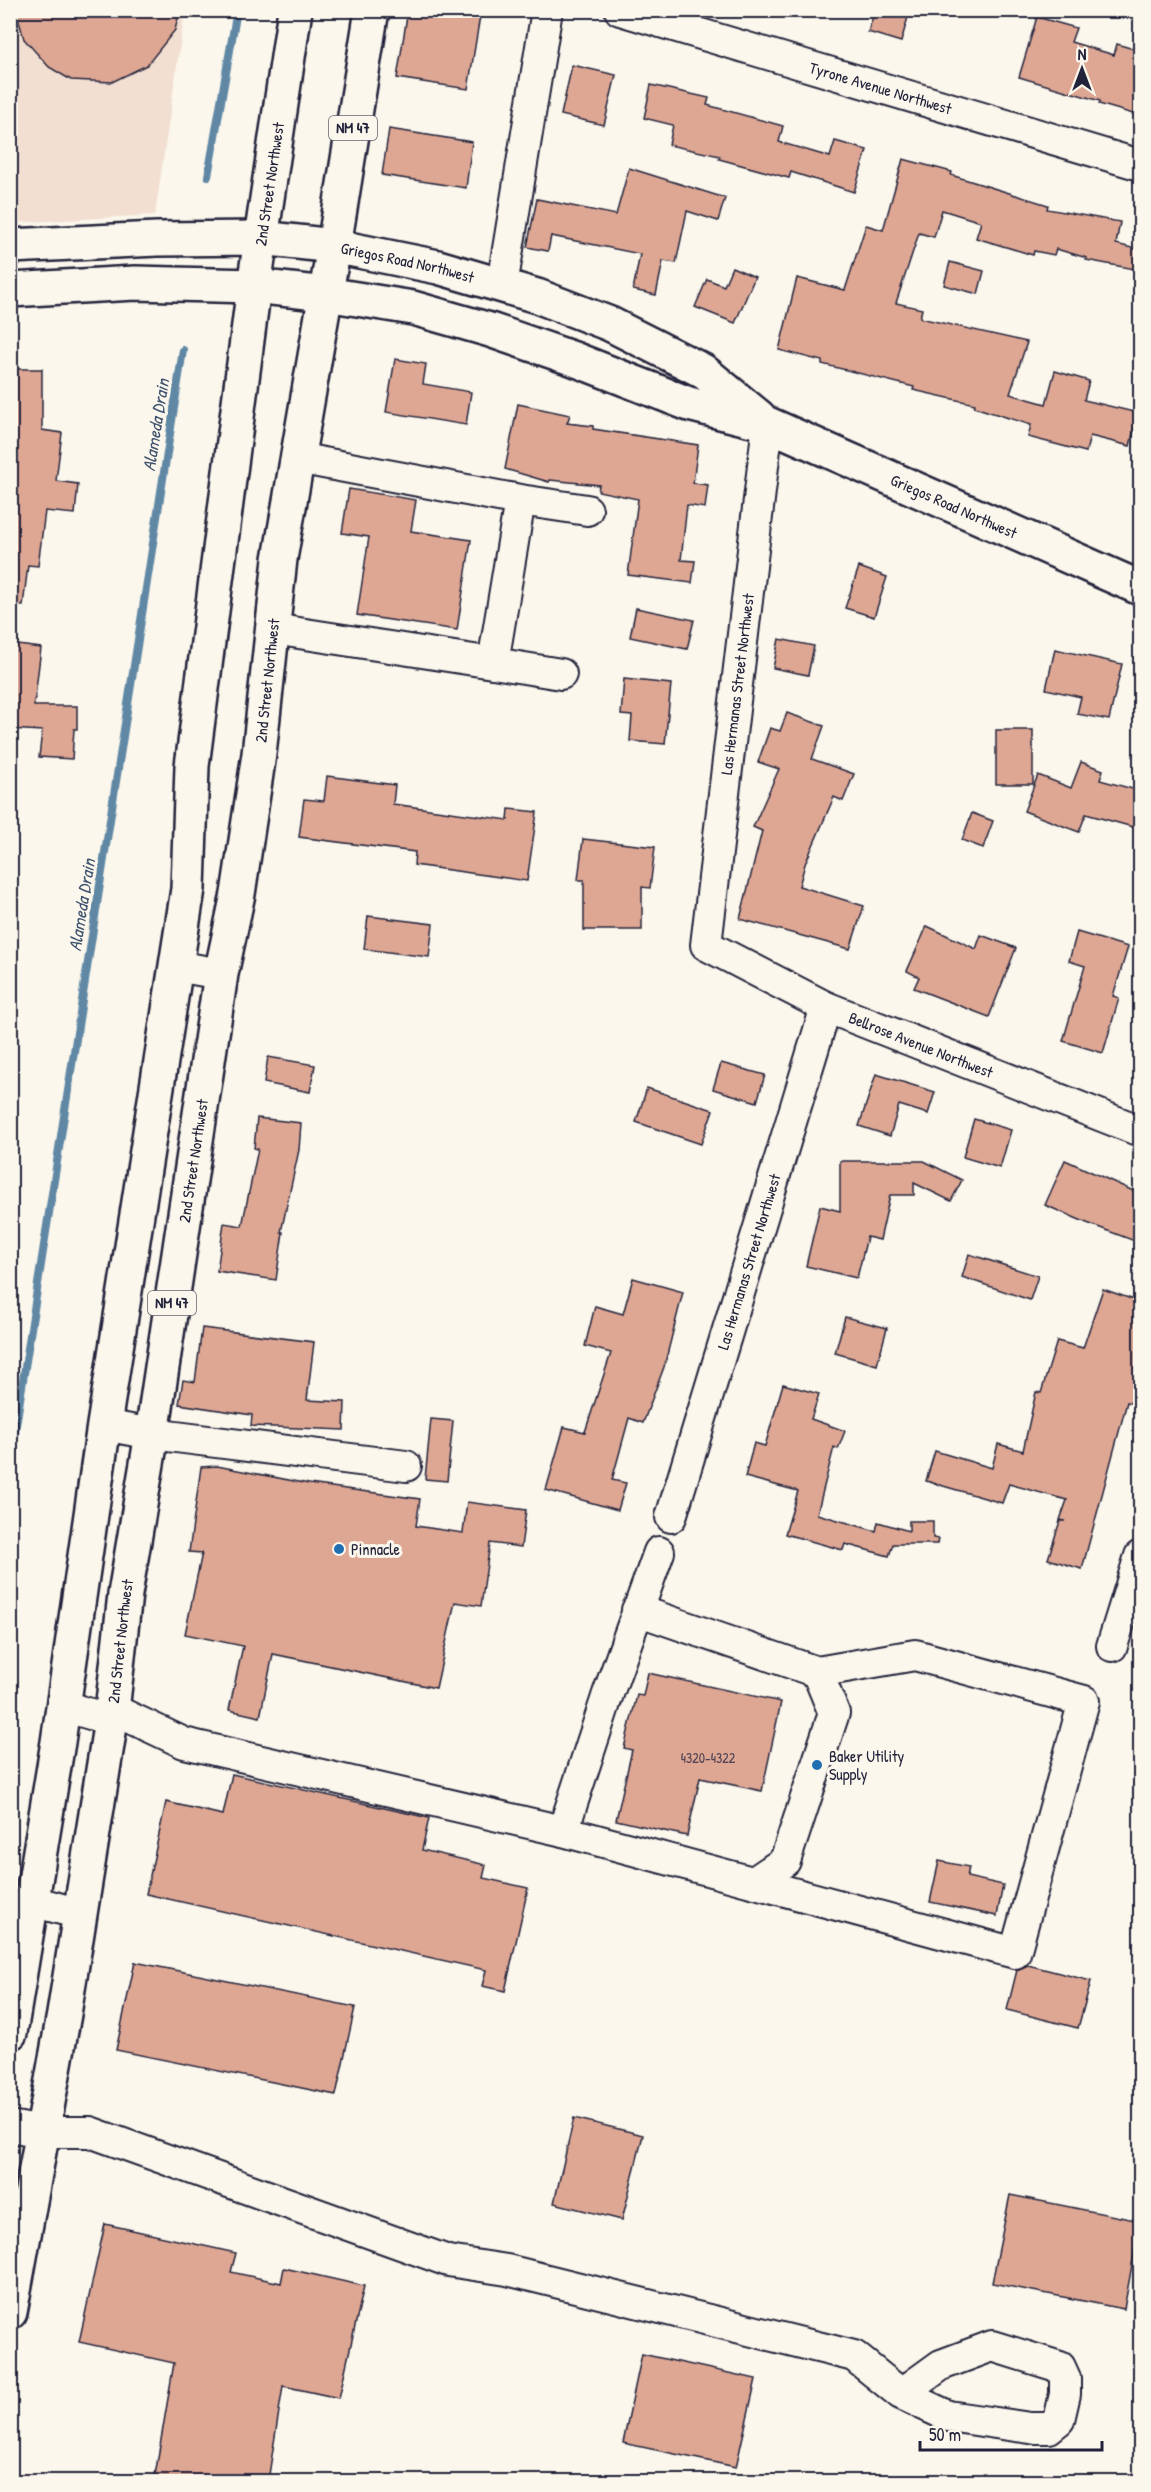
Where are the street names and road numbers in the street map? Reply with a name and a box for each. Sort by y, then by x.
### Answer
street label: Tyrone Avenue Northwest [807,56,955,119]
road number: NM 47 [329,116,377,140]
street label: 2nd Street Northwest [249,120,289,247]
street label: Griegos Road Northwest [339,237,477,288]
street label: Griegos Road Northwest [887,468,1021,544]
street label: Las Hermanas Street Northwest [715,592,759,776]
street label: 2nd Street Northwest [249,617,285,744]
street label: Bellrose Avenue Northwest [846,1006,997,1083]
street label: 2nd Street Northwest [173,1097,213,1224]
street label: Las Hermanas Street Northwest [712,1171,786,1352]
road number: NM 47 [148,1291,196,1315]
street label: 2nd Street Northwest [102,1577,138,1704]

